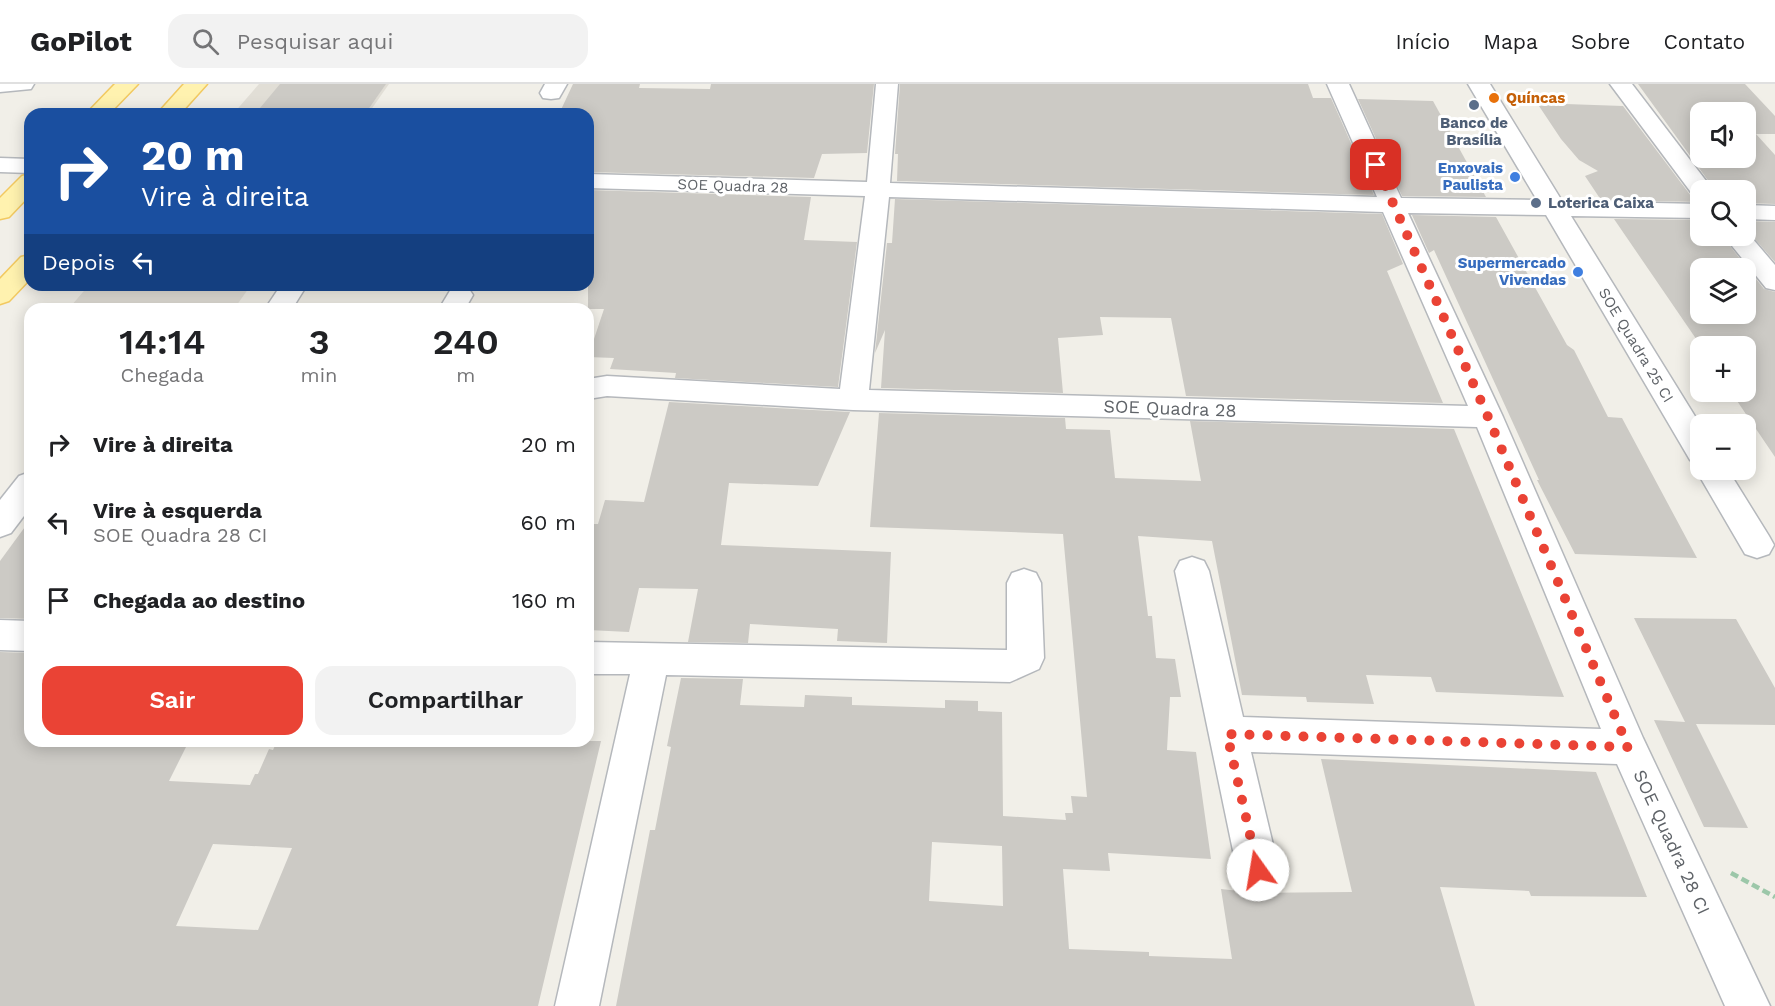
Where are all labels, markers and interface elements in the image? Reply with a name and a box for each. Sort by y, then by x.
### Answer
search box [168,14,588,68]
text: GoPilot [30,25,132,58]
icon: search [189,25,222,58]
text: Pesquisar aqui [237,29,393,54]
text: Início [1395,29,1450,54]
text: Mapa [1483,29,1538,54]
text: Sobre [1571,29,1630,54]
text: Contato [1663,29,1745,54]
place label: Quíncas [1506,89,1565,107]
marker: Quíncas [1487,91,1501,105]
marker: Banco de Brasília [1467,98,1481,112]
map controls [1690,102,1756,480]
button: sound [1690,102,1756,168]
place label: Banco de Brasília [1440,114,1508,149]
text: 20 m [141,131,245,180]
icon: right [42,132,120,210]
pin [1350,139,1401,190]
icon: arrive [1359,148,1392,181]
place label: Enxovais Paulista [1438,159,1503,194]
marker: Enxovais Paulista [1508,170,1522,184]
street label: SOE Quadra 28 [677,175,789,197]
button: search [1690,180,1756,246]
text: Vire à direita [141,181,309,213]
place label: Loterica Caixa [1548,194,1654,212]
marker: Loterica Caixa [1529,196,1543,210]
icon: left [127,246,160,279]
text: Depois [42,250,115,275]
place label: Supermercado Vivendas [1458,254,1566,289]
button: layers [1690,258,1756,324]
marker: Supermercado Vivendas [1571,265,1585,279]
street label: SOE Quadra 25 CI [1595,284,1677,406]
text: 14:14 [119,321,205,363]
text: 3 [308,321,330,363]
text: 240 [433,321,499,363]
button: + [1690,336,1756,402]
text: Chegada [121,363,204,387]
text: min [301,363,337,387]
text: m [456,363,475,387]
street label: SOE Quadra 28 [1103,395,1237,421]
button: − [1690,414,1756,480]
icon: right [42,428,75,461]
text: Vire à direita [93,432,233,457]
text: 20 m [521,432,576,457]
text: Vire à esquerda [93,498,262,523]
icon: left [42,506,75,539]
text: 60 m [520,510,576,535]
text: SOE Quadra 28 CI [93,523,268,547]
icon: arrive [42,584,75,617]
text: Chegada ao destino [93,588,305,613]
text: 160 m [512,588,576,613]
button: Sair [42,666,303,735]
button: Compartilhar [315,666,576,735]
street label: SOE Quadra 28 CI [1629,766,1715,918]
position arrow [1226,838,1290,902]

